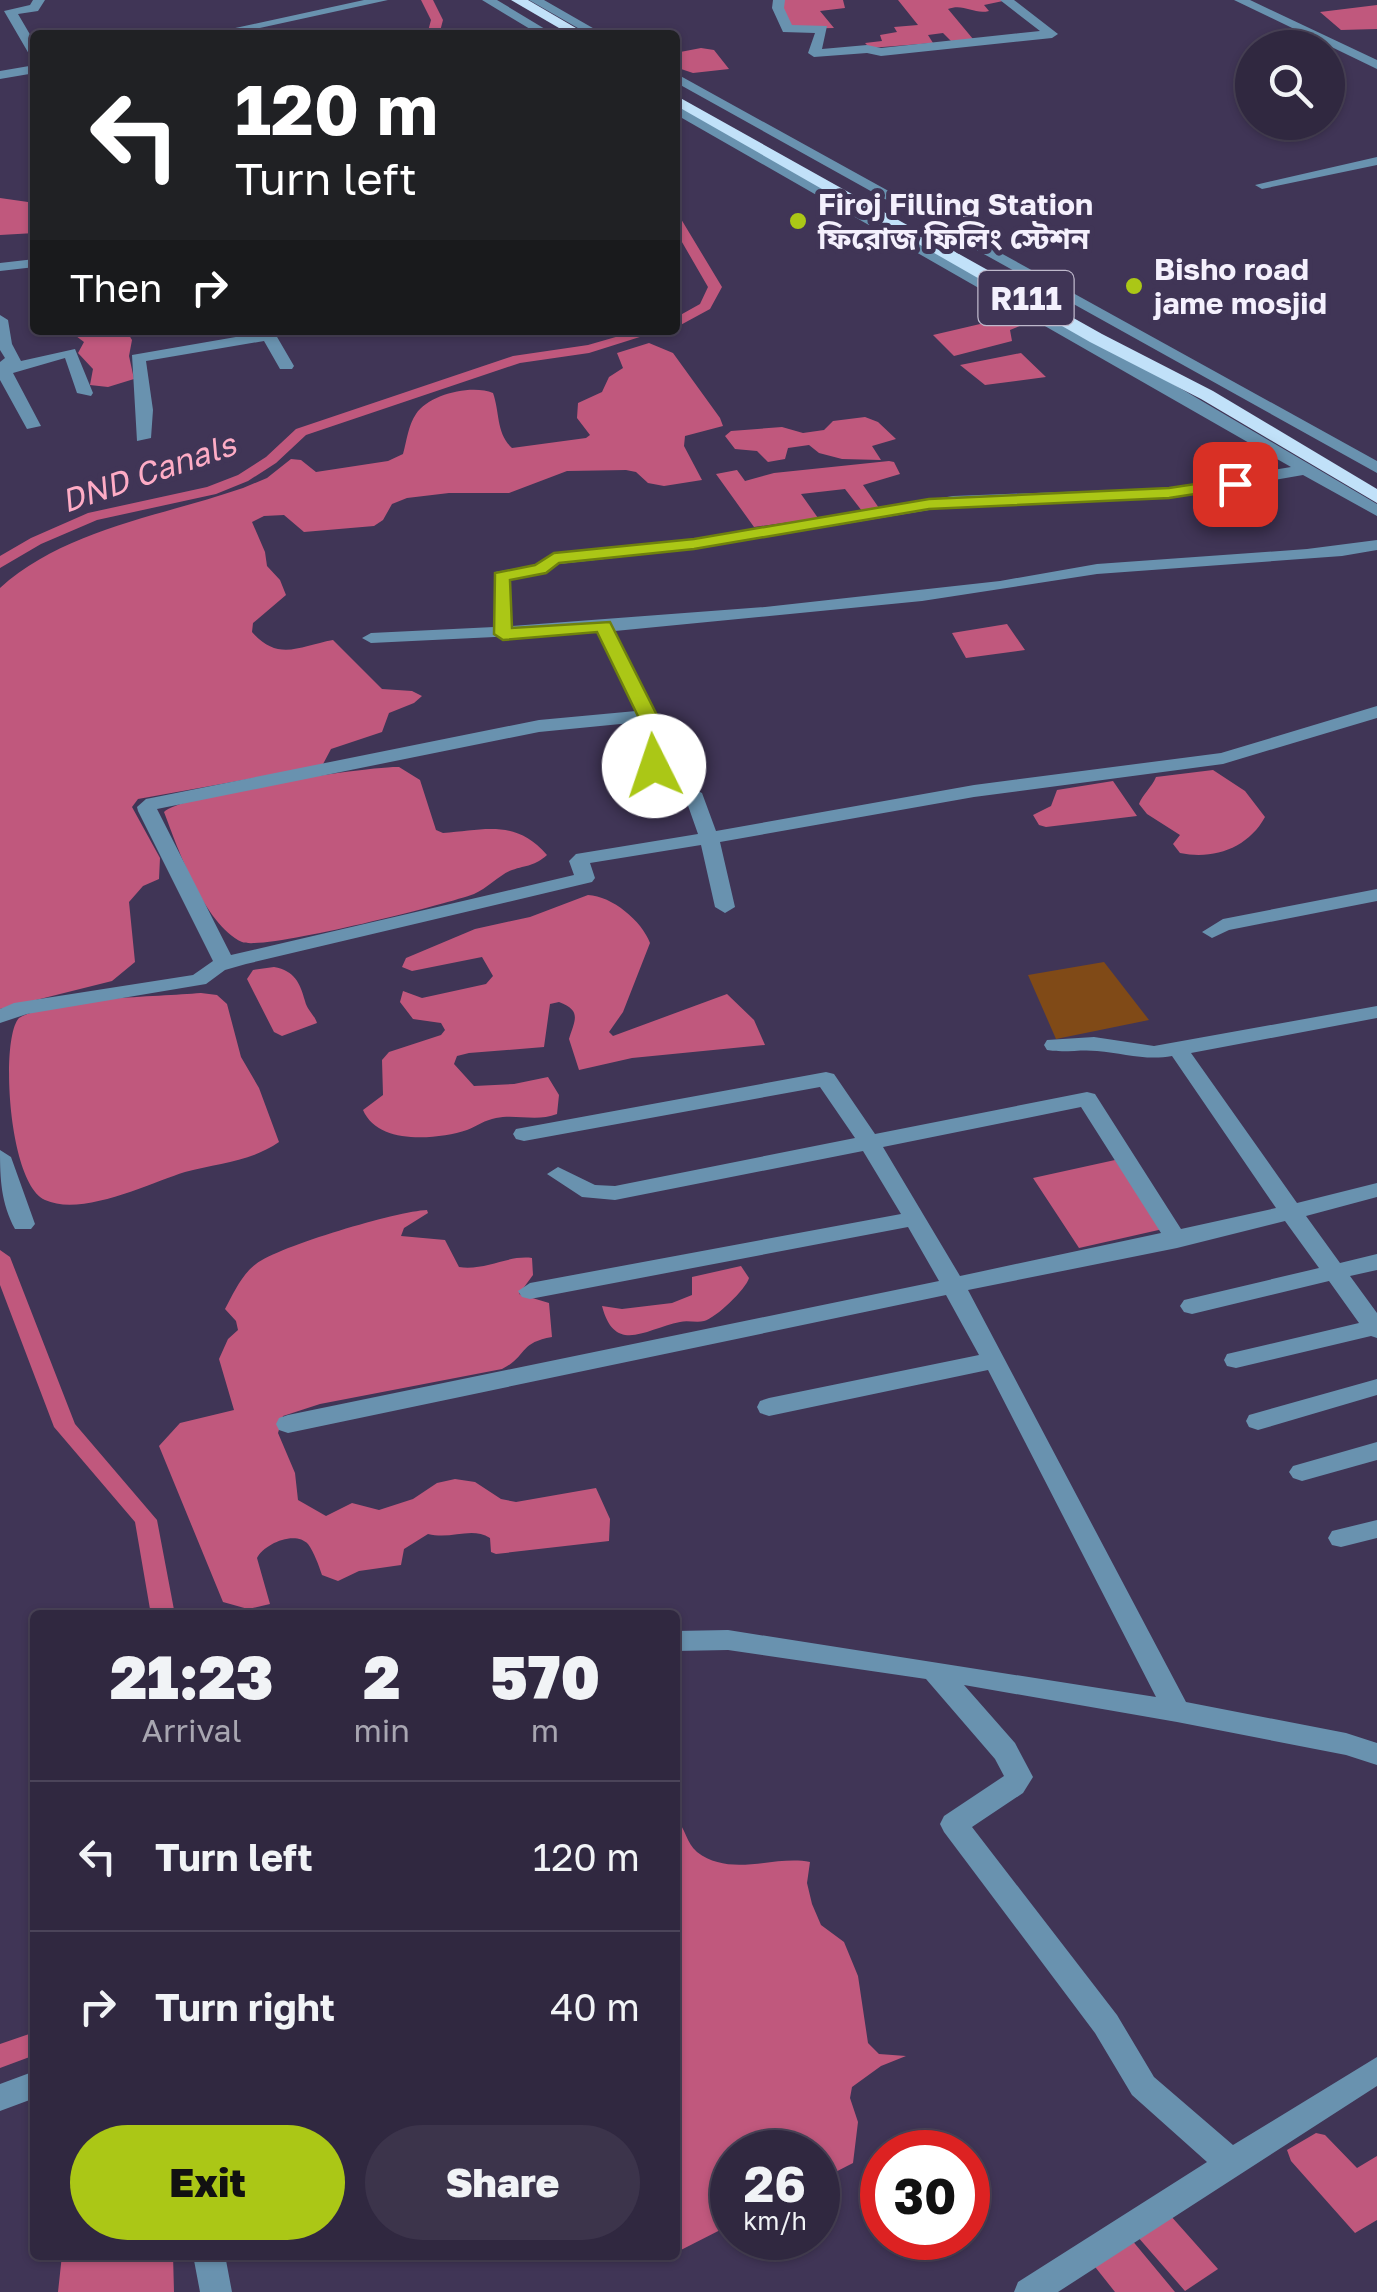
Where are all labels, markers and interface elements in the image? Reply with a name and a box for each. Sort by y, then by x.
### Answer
map controls [1235,30,1345,140]
button: search [1235,30,1345,140]
text: 120 m [235,66,438,150]
icon: left [70,70,200,200]
text: Turn left [235,151,417,205]
place label: Firoj Filling Station ফিরোজ ফিলিং স্টেশন [817,186,1093,256]
marker: Firoj Filling Station ফিরোজ ফিলিং স্টেশন [787,210,809,232]
place label: Bisho road jame mosjid [1153,251,1327,321]
icon: right [182,260,237,315]
text: Then [70,265,162,310]
road number: R111 [978,271,1074,325]
marker: Bisho road jame mosjid [1123,275,1145,297]
water label: DND Canals [56,424,242,520]
pin [1193,442,1278,527]
icon: arrive [1208,457,1263,512]
position arrow [602,714,706,818]
text: 21:23 [110,1640,274,1712]
text: 2 [363,1640,400,1712]
text: 570 [490,1640,600,1712]
text: Arrival [142,1711,242,1749]
text: min [353,1711,410,1749]
text: m [531,1711,559,1749]
icon: left [70,1829,125,1884]
text: Turn left [155,1834,313,1879]
text: 120 m [533,1834,640,1879]
icon: right [70,1979,125,2034]
text: Turn right [155,1984,335,2029]
text: 40 m [550,1984,640,2029]
button: Exit [70,2125,345,2240]
button: Share [365,2125,640,2240]
speed limit sign: 30 [860,2130,990,2260]
text: 26 [744,2153,806,2213]
text: km/h [743,2205,807,2236]

